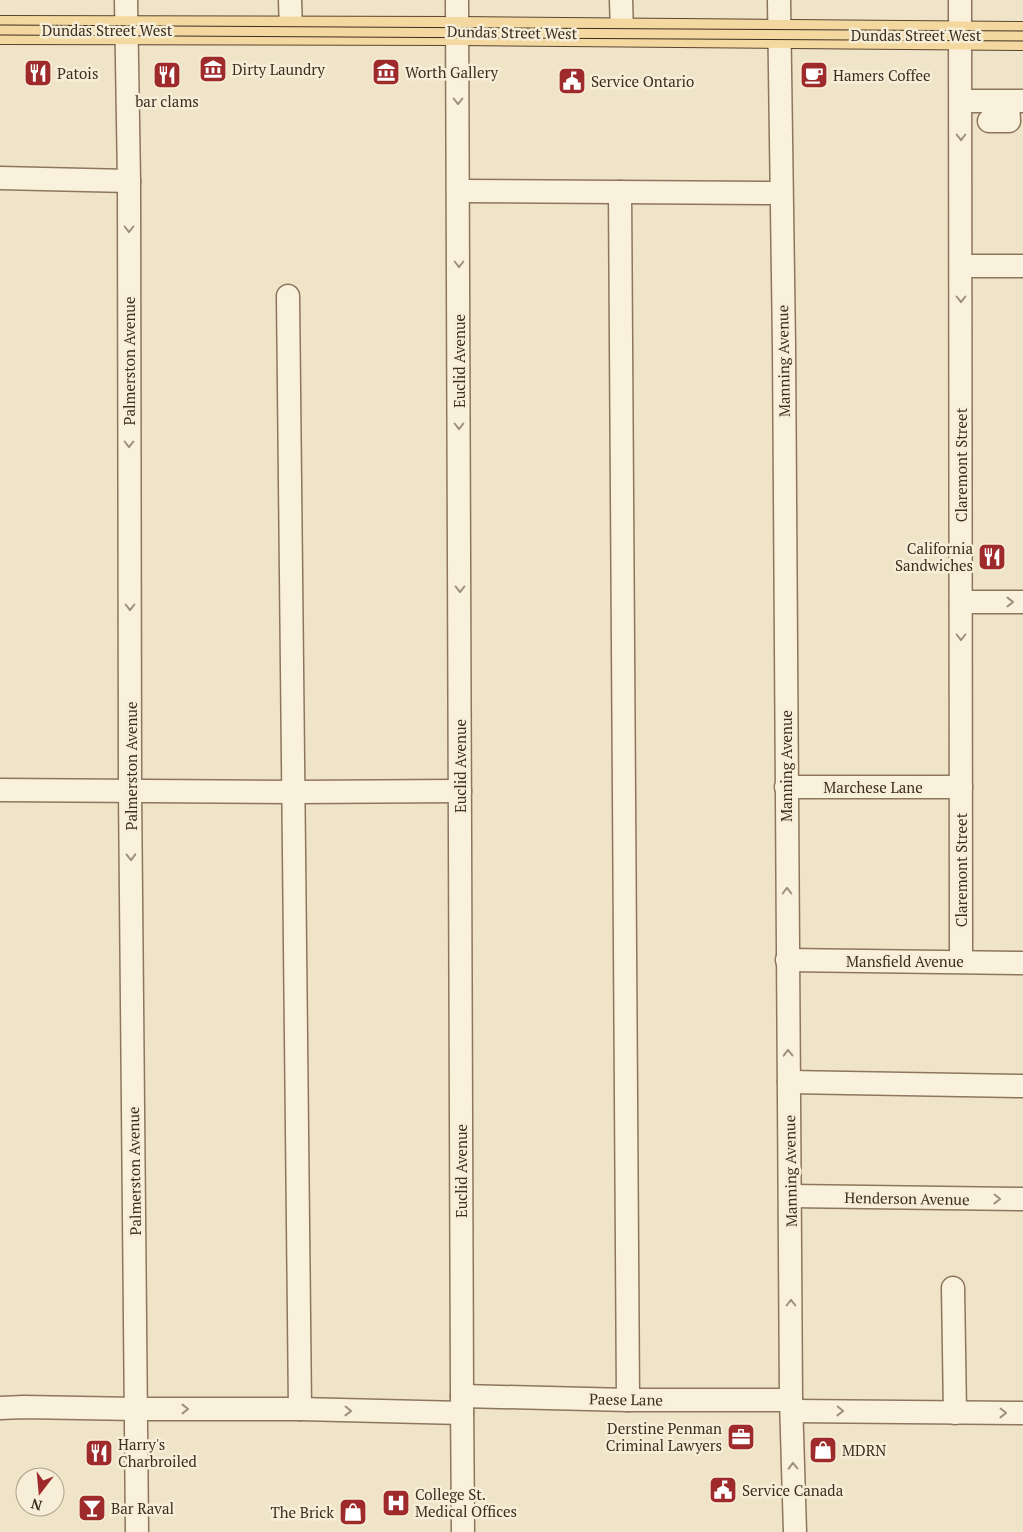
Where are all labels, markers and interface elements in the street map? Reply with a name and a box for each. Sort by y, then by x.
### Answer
street label: Dundas Street West [42,20,173,40]
street label: Dundas Street West [447,21,578,43]
street label: Dundas Street West [851,25,982,45]
museum icon: Dirty Laundry [198,54,228,84]
museum icon: Worth Gallery [371,57,401,87]
restaurant icon: Patois [23,58,53,88]
place label: Dirty Laundry [232,59,325,79]
restaurant icon: bar clams [152,60,182,90]
cafe icon: Hamers Coffee [799,60,829,90]
place label: Worth Gallery [405,62,499,82]
place label: Patois [57,63,98,83]
place label: Hamers Coffee [833,65,931,85]
public building icon: Service Ontario [557,66,587,96]
place label: Service Ontario [591,71,694,91]
place label: bar clams [135,91,199,111]
one-way arrow [453,97,464,105]
one-way arrow [956,134,966,141]
one-way arrow [124,226,134,234]
one-way arrow [454,260,464,268]
street label: Palmerston Avenue [119,296,139,426]
one-way arrow [956,296,966,304]
street label: Manning Avenue [772,305,794,417]
street label: Euclid Avenue [449,314,469,408]
street label: Claremont Street [951,407,971,522]
one-way arrow [454,422,464,430]
one-way arrow [124,441,134,449]
place label: California Sandwiches [895,538,973,575]
restaurant icon: California Sandwiches [977,542,1007,572]
one-way arrow [455,585,465,593]
one-way arrow [1006,597,1014,607]
one-way arrow [125,604,135,611]
one-way arrow [956,634,966,641]
street label: Palmerston Avenue [121,701,141,831]
street label: Manning Avenue [776,710,796,822]
street label: Euclid Avenue [450,719,470,813]
street label: Marchese Lane [823,777,923,797]
street label: Claremont Street [951,812,971,927]
one-way arrow [126,854,136,861]
one-way arrow [782,887,792,894]
street label: Mansfield Avenue [846,951,964,971]
one-way arrow [783,1049,794,1057]
street label: Palmerston Avenue [123,1106,145,1236]
street label: Manning Avenue [779,1115,801,1227]
street label: Euclid Avenue [451,1124,471,1218]
street label: Henderson Avenue [844,1187,970,1209]
one-way arrow [994,1194,1001,1204]
one-way arrow [786,1299,796,1307]
street label: Paese Lane [589,1388,663,1410]
one-way arrow [182,1404,189,1414]
one-way arrow [344,1405,352,1416]
one-way arrow [837,1406,845,1417]
one-way arrow [1000,1408,1007,1418]
place label: Derstine Penman Criminal Lawyers [606,1418,722,1455]
office icon: Derstine Penman Criminal Lawyers [726,1422,756,1452]
place label: Harry's Charbroiled [118,1434,197,1471]
shop icon: MDRN [808,1435,838,1465]
restaurant icon: Harry's Charbroiled [84,1438,114,1468]
place label: MDRN [842,1440,886,1460]
one-way arrow [788,1462,798,1470]
north arrow [15,1467,65,1517]
public building icon: Service Canada [708,1475,738,1505]
place label: Service Canada [742,1480,844,1500]
place label: College St. Medical Offices [415,1484,517,1521]
hospital icon: College St. Medical Offices [381,1488,411,1518]
bar icon: Bar Raval [77,1493,107,1523]
text: N [28,1494,44,1516]
shop icon: The Brick [338,1497,368,1527]
place label: Bar Raval [111,1498,174,1518]
place label: The Brick [270,1502,334,1522]

